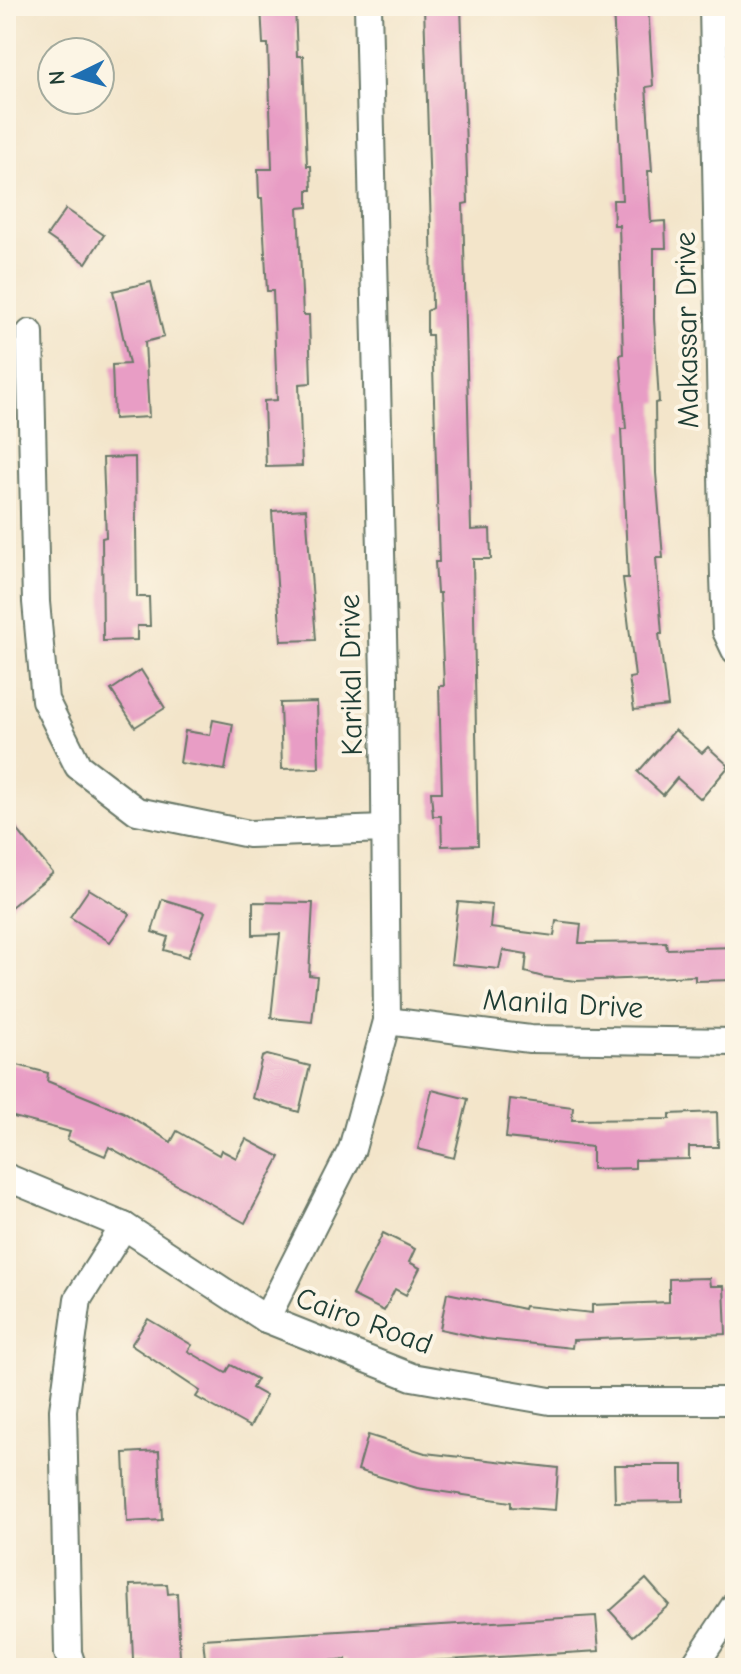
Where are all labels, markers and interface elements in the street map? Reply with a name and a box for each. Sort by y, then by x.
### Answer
north arrow [36,36,116,116]
text: N [43,69,71,86]
street label: Makassar Drive [668,231,706,429]
street label: Karikal Drive [332,594,370,756]
street label: Manila Drive [482,982,644,1026]
street label: Cairo Road [291,1280,437,1362]

